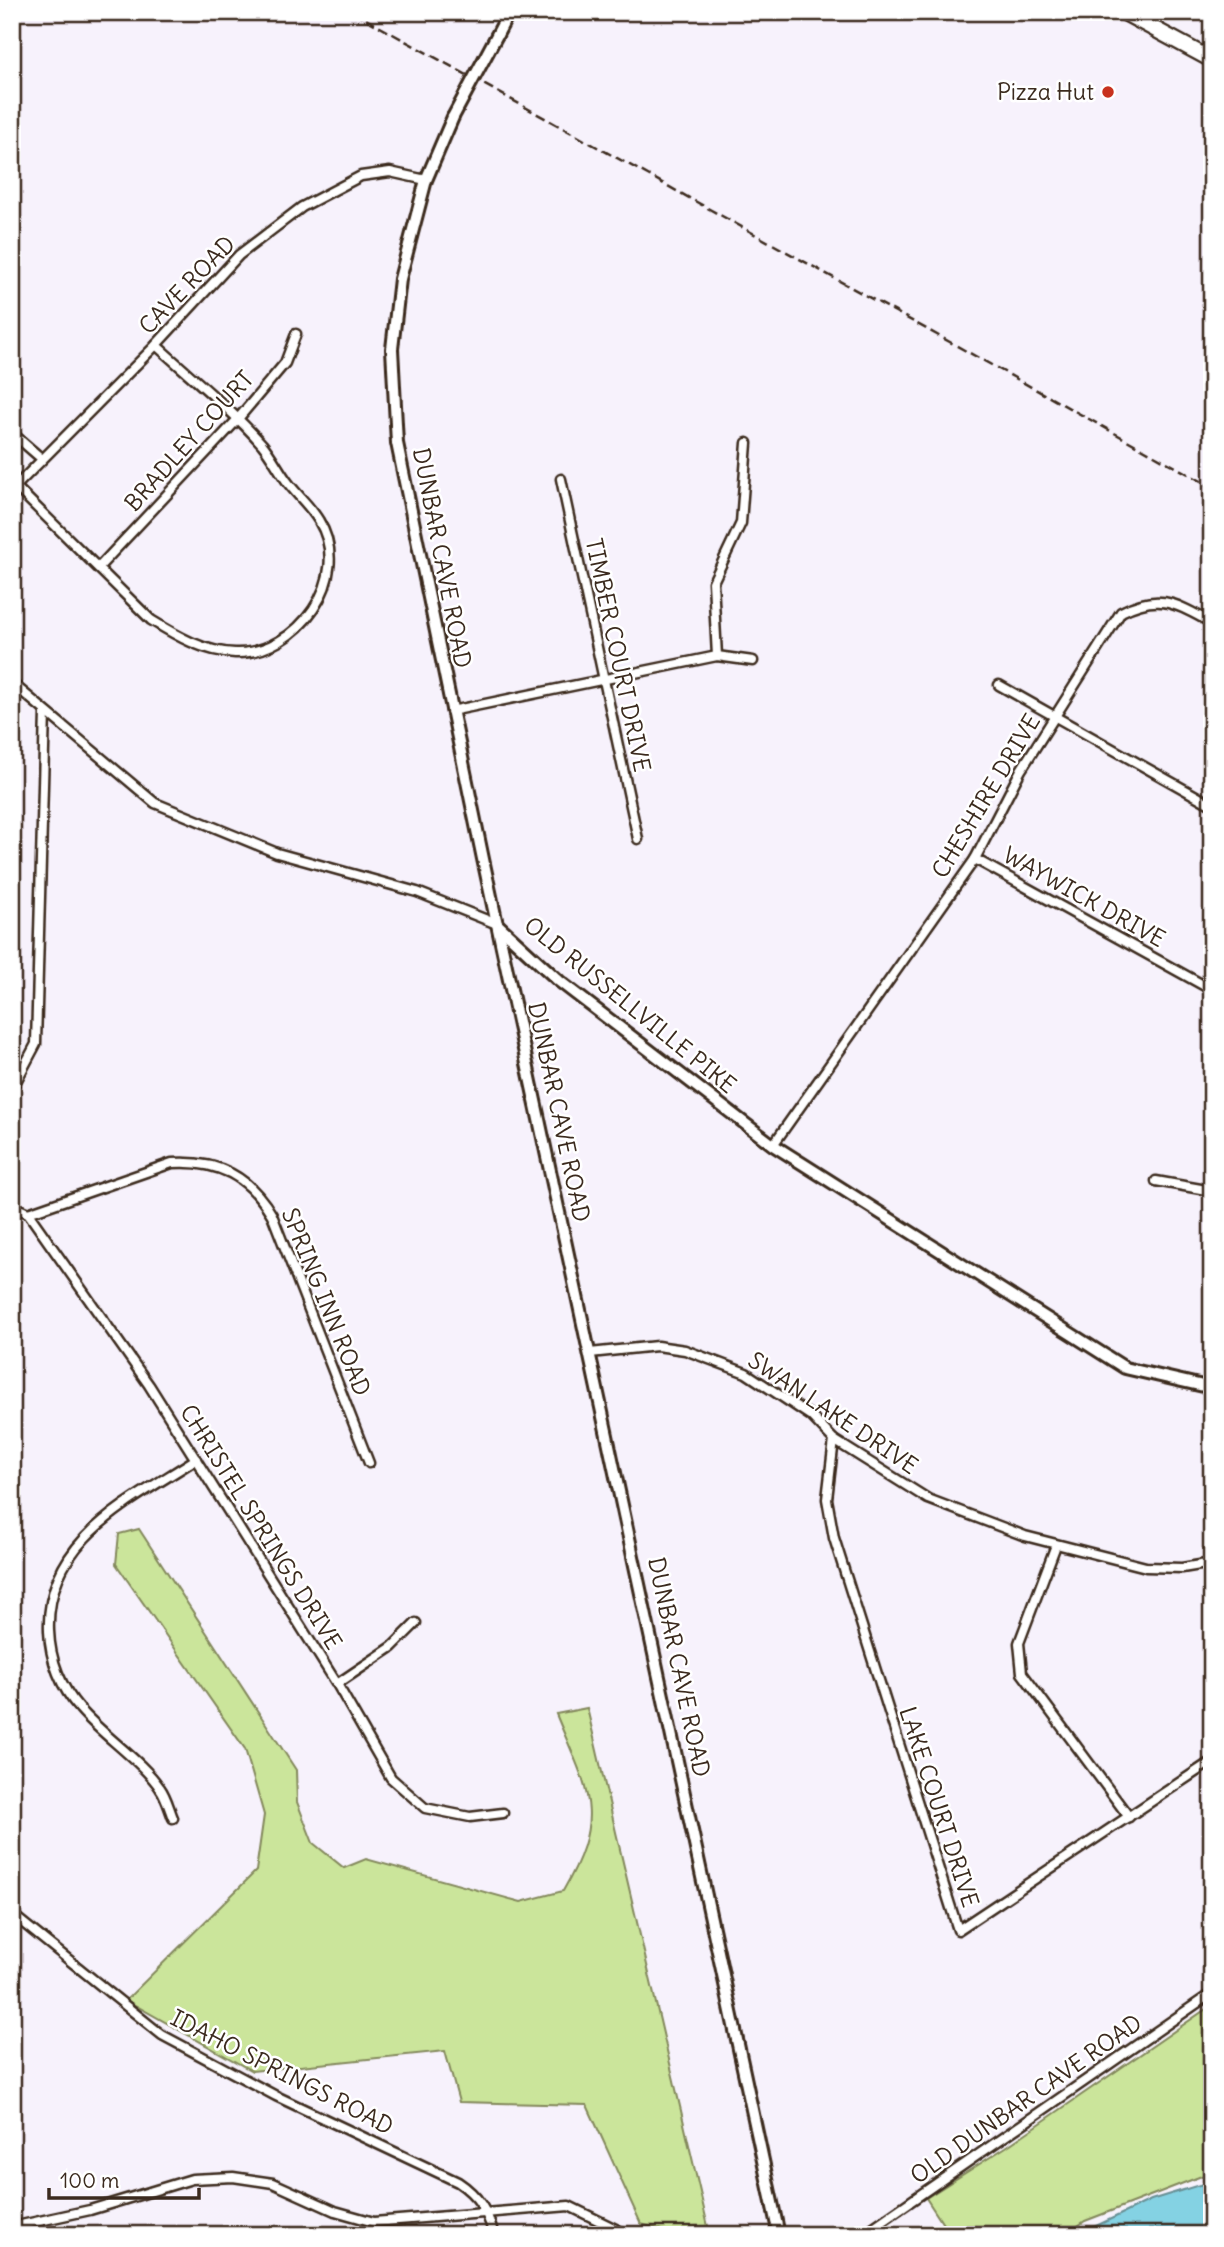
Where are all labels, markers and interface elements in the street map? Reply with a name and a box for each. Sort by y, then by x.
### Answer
place label: Pizza Hut [997,77,1094,106]
marker: Pizza Hut [1100,84,1116,100]
street label: CAVE ROAD [132,229,241,340]
street label: BRADLEY COURT [118,364,259,517]
street label: DUNBAR CAVE ROAD [407,445,478,671]
street label: TIMBER COURT DRIVE [580,535,657,774]
street label: CHESHIRE DRIVE [925,708,1046,883]
street label: WAYWICK DRIVE [998,840,1170,953]
street label: OLD RUSSELLVILLE PIKE [518,910,742,1099]
street label: DUNBAR CAVE ROAD [522,999,597,1224]
street label: SPRING INN ROAD [276,1204,377,1400]
street label: SWAN LAKE DRIVE [743,1345,924,1480]
street label: CHRISTEL SPRINGS DRIVE [174,1399,349,1655]
street label: DUNBAR CAVE ROAD [642,1554,717,1779]
street label: LAKE COURT DRIVE [893,1703,986,1911]
street label: IDAHO SPRINGS ROAD [166,2003,399,2140]
street label: OLD DUNBAR CAVE ROAD [904,2008,1147,2190]
scale bar [49,2156,200,2200]
text: 100 m [60,2167,119,2194]

